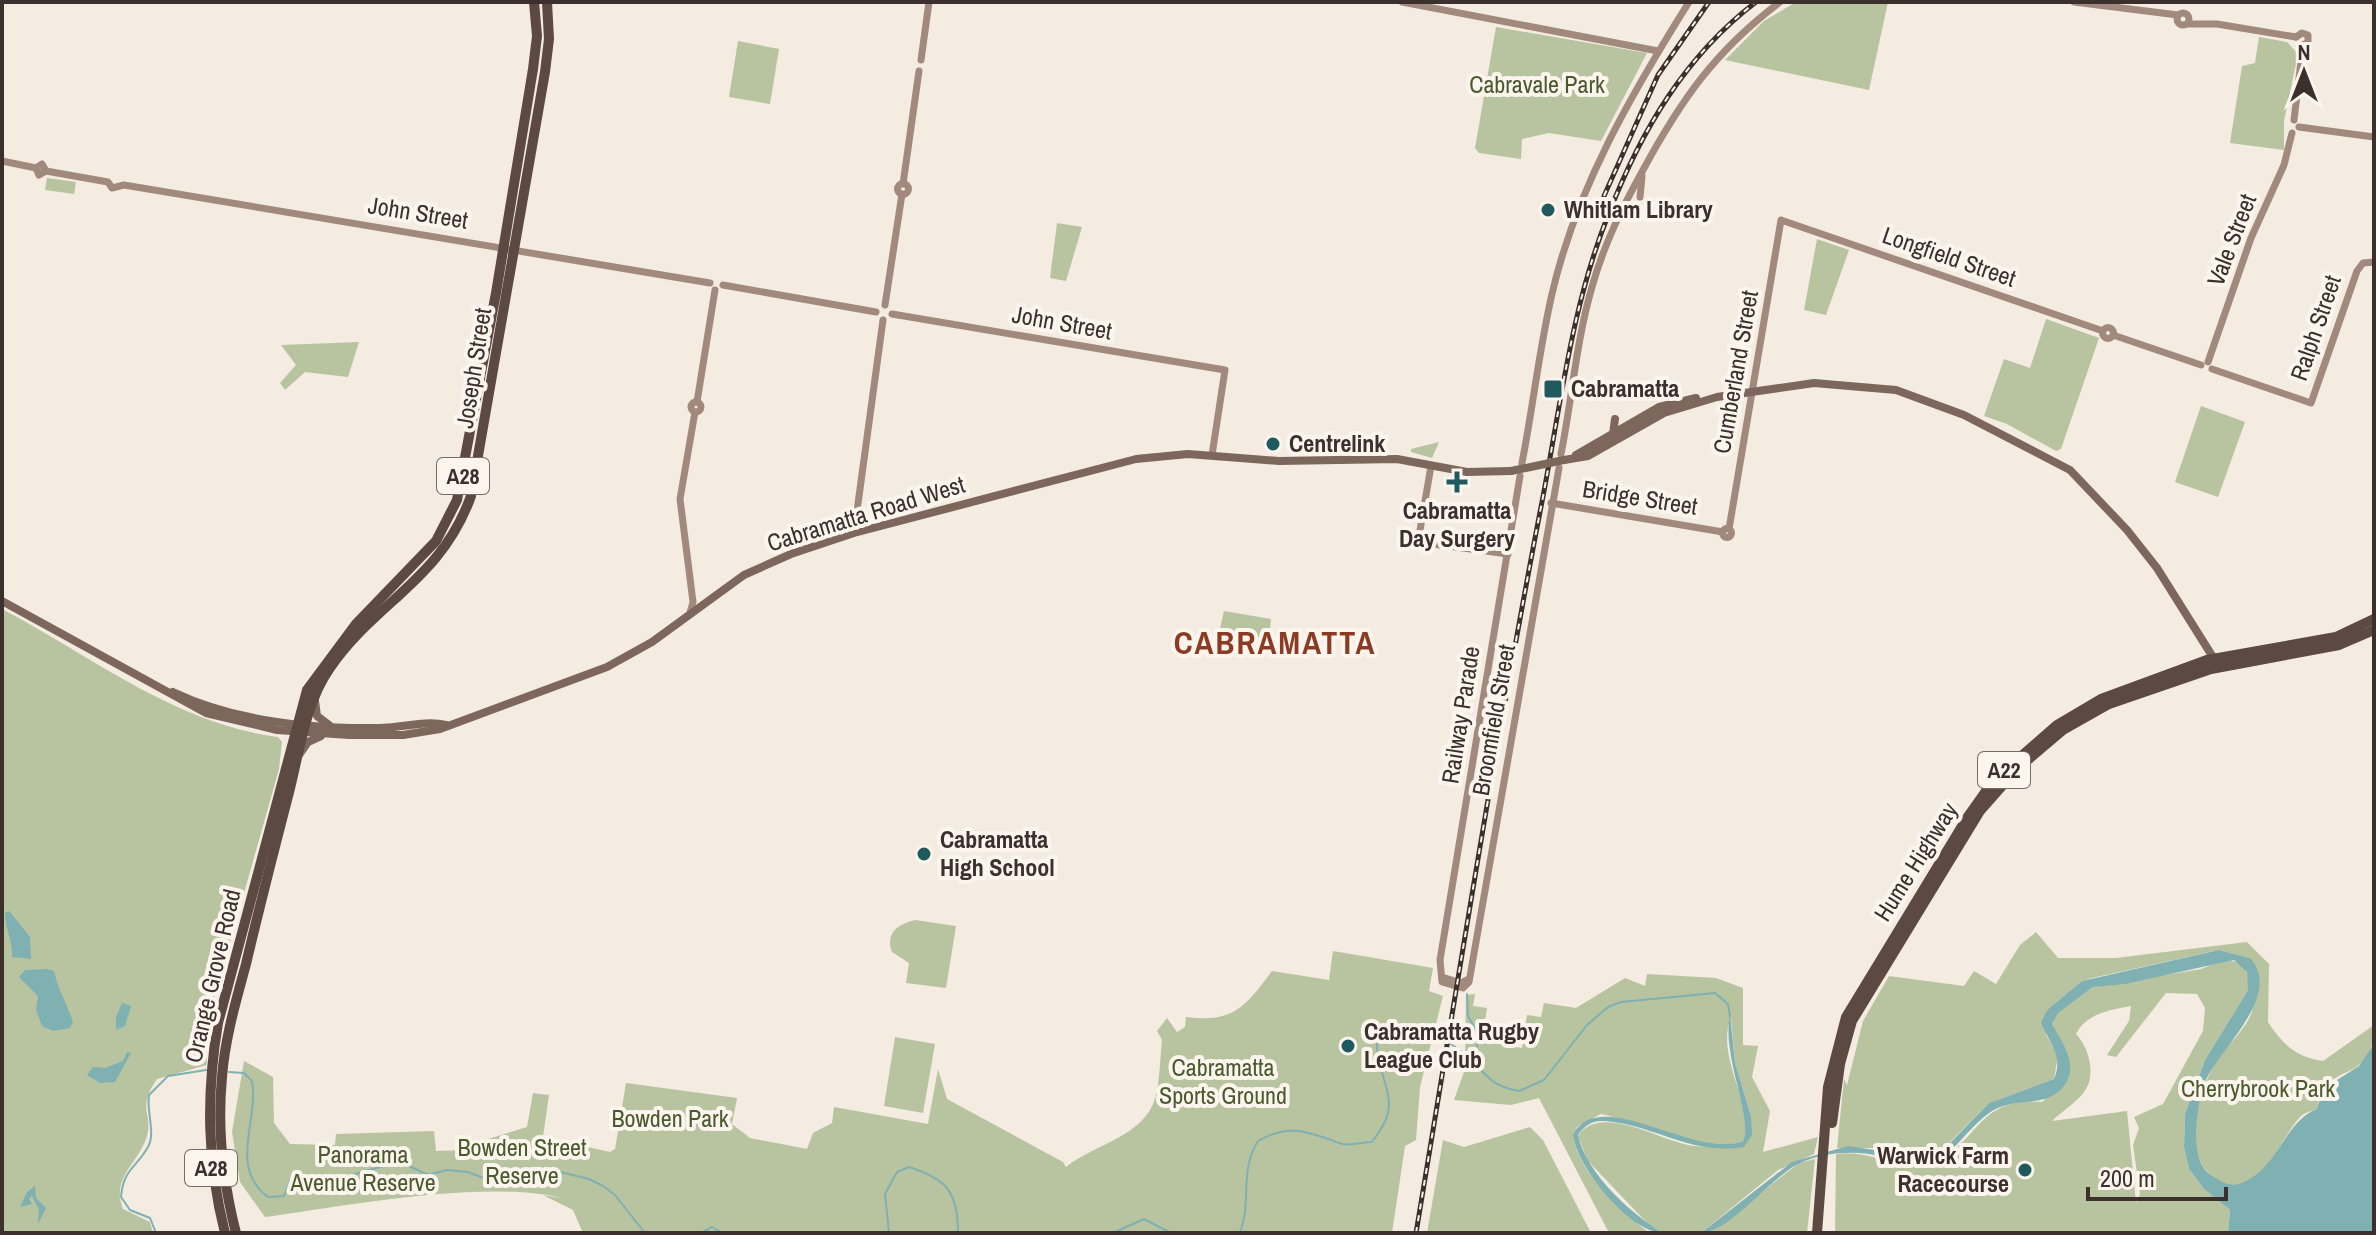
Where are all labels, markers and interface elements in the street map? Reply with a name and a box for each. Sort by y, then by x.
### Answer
north arrow [2264,32,2344,112]
text: N [2297,37,2311,67]
park label: Cabravale Park [1469,68,1605,100]
street label: John Street [366,188,471,236]
street label: Vale Street [2199,189,2263,290]
place label: Whitlam Library [1564,193,1713,225]
marker: Whitlam Library [1539,201,1557,219]
street label: Longfield Street [1878,218,2021,294]
street label: Ralph Street [2282,270,2348,385]
street label: Cumberland Street [1705,287,1765,456]
street label: John Street [1010,298,1115,347]
street label: Joseph Street [448,305,498,430]
place label: Cabramatta [1571,372,1679,404]
marker: Cabramatta [1542,378,1564,400]
place label: Centrelink [1289,427,1385,459]
marker: Centrelink [1264,435,1282,453]
road number: A28 [437,458,489,494]
street label: Cabramatta Road West [763,468,969,558]
marker: Cabramatta Day Surgery [1446,471,1468,493]
street label: Bridge Street [1580,472,1700,522]
place label: Cabramatta Day Surgery [1399,494,1515,554]
district label: CABRAMATTA [1174,621,1376,664]
street label: Broomfield Street [1464,641,1522,798]
street label: Railway Parade [1433,644,1487,786]
road number: A22 [1978,752,2030,788]
street label: Hume Highway [1866,796,1964,927]
place label: Cabramatta High School [940,823,1055,883]
marker: Cabramatta High School [915,845,933,863]
street label: Orange Grove Road [177,886,248,1066]
place label: Cabramatta Rugby League Club [1364,1015,1539,1075]
marker: Cabramatta Rugby League Club [1339,1037,1357,1055]
park label: Cabramatta Sports Ground [1159,1051,1287,1111]
park label: Cherrybrook Park [2181,1072,2335,1104]
park label: Bowden Park [611,1102,729,1134]
park label: Bowden Street Reserve [457,1131,587,1191]
park label: Panorama Avenue Reserve [289,1138,436,1198]
place label: Warwick Farm Racecourse [1877,1139,2009,1199]
road number: A28 [185,1150,237,1186]
scale bar [2088,1151,2226,1201]
marker: Warwick Farm Racecourse [2016,1161,2034,1179]
text: 200 m [2100,1162,2155,1194]

